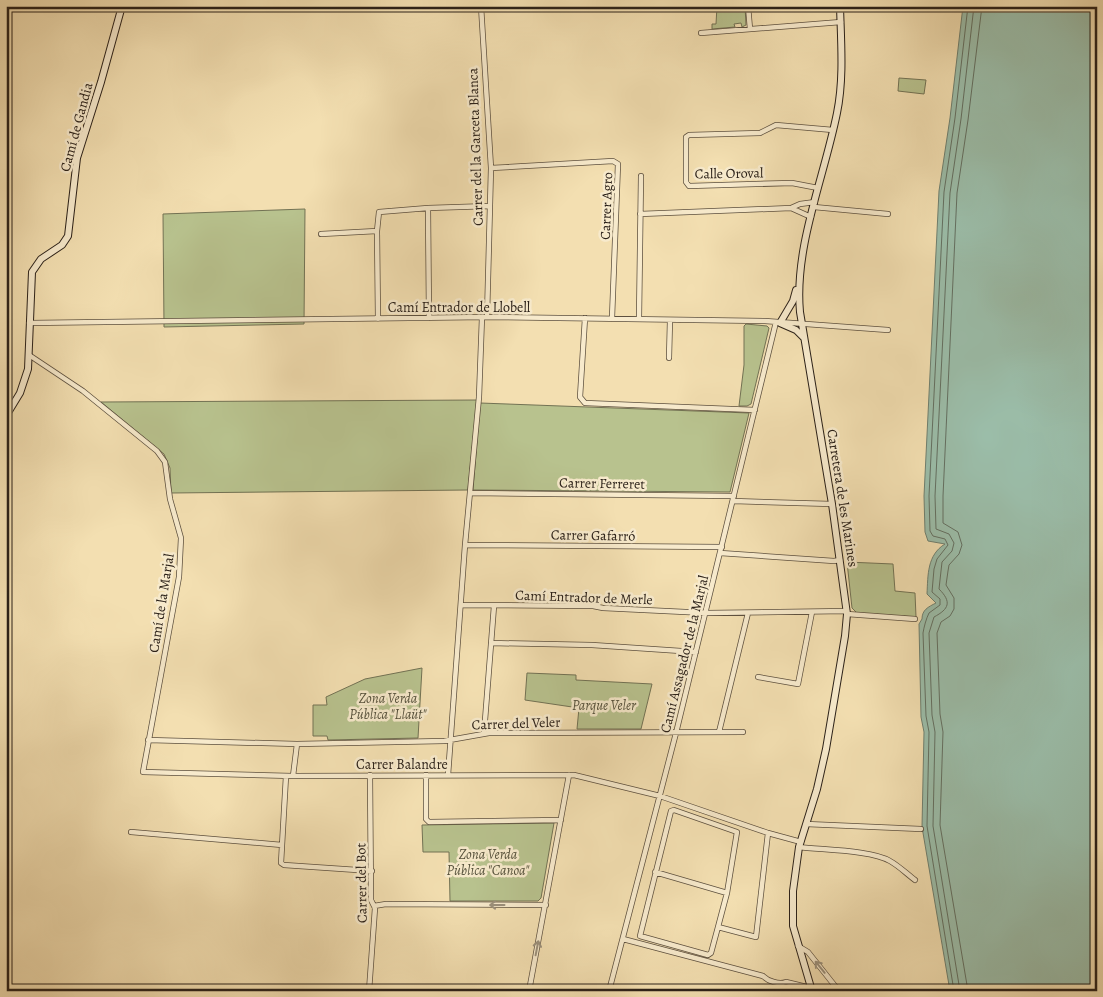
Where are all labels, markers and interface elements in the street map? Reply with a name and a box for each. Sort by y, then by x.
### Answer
street label: Carrer del la Garceta Blanca [463,67,488,226]
street label: Camí de Gandia [55,80,98,174]
street label: Calle Oroval [694,163,764,184]
street label: Carrer Agro [596,172,617,240]
street label: Camí Entrador de Llobell [388,298,531,317]
street label: Carretera de les Marines [822,428,863,568]
street label: Carrer Ferreret [559,473,646,494]
street label: Carrer Gafarró [551,525,635,546]
street label: Camí de la Marjal [144,552,179,654]
street label: Camí Assagador de la Marjal [656,573,713,735]
street label: Camí Entrador de Merle [515,586,653,609]
park label: Zona Verda Pública "Llaüt" [349,689,428,724]
park label: Parque Veler [572,696,637,715]
street label: Carrer del Veler [471,712,561,735]
street label: Carrer Balandre [356,755,448,774]
street label: Carrer del Bot [351,842,372,923]
park label: Zona Verda Pública "Canoa" [447,845,530,880]
one-way arrow [489,900,506,910]
one-way arrow [533,940,543,956]
one-way arrow [814,961,825,974]

